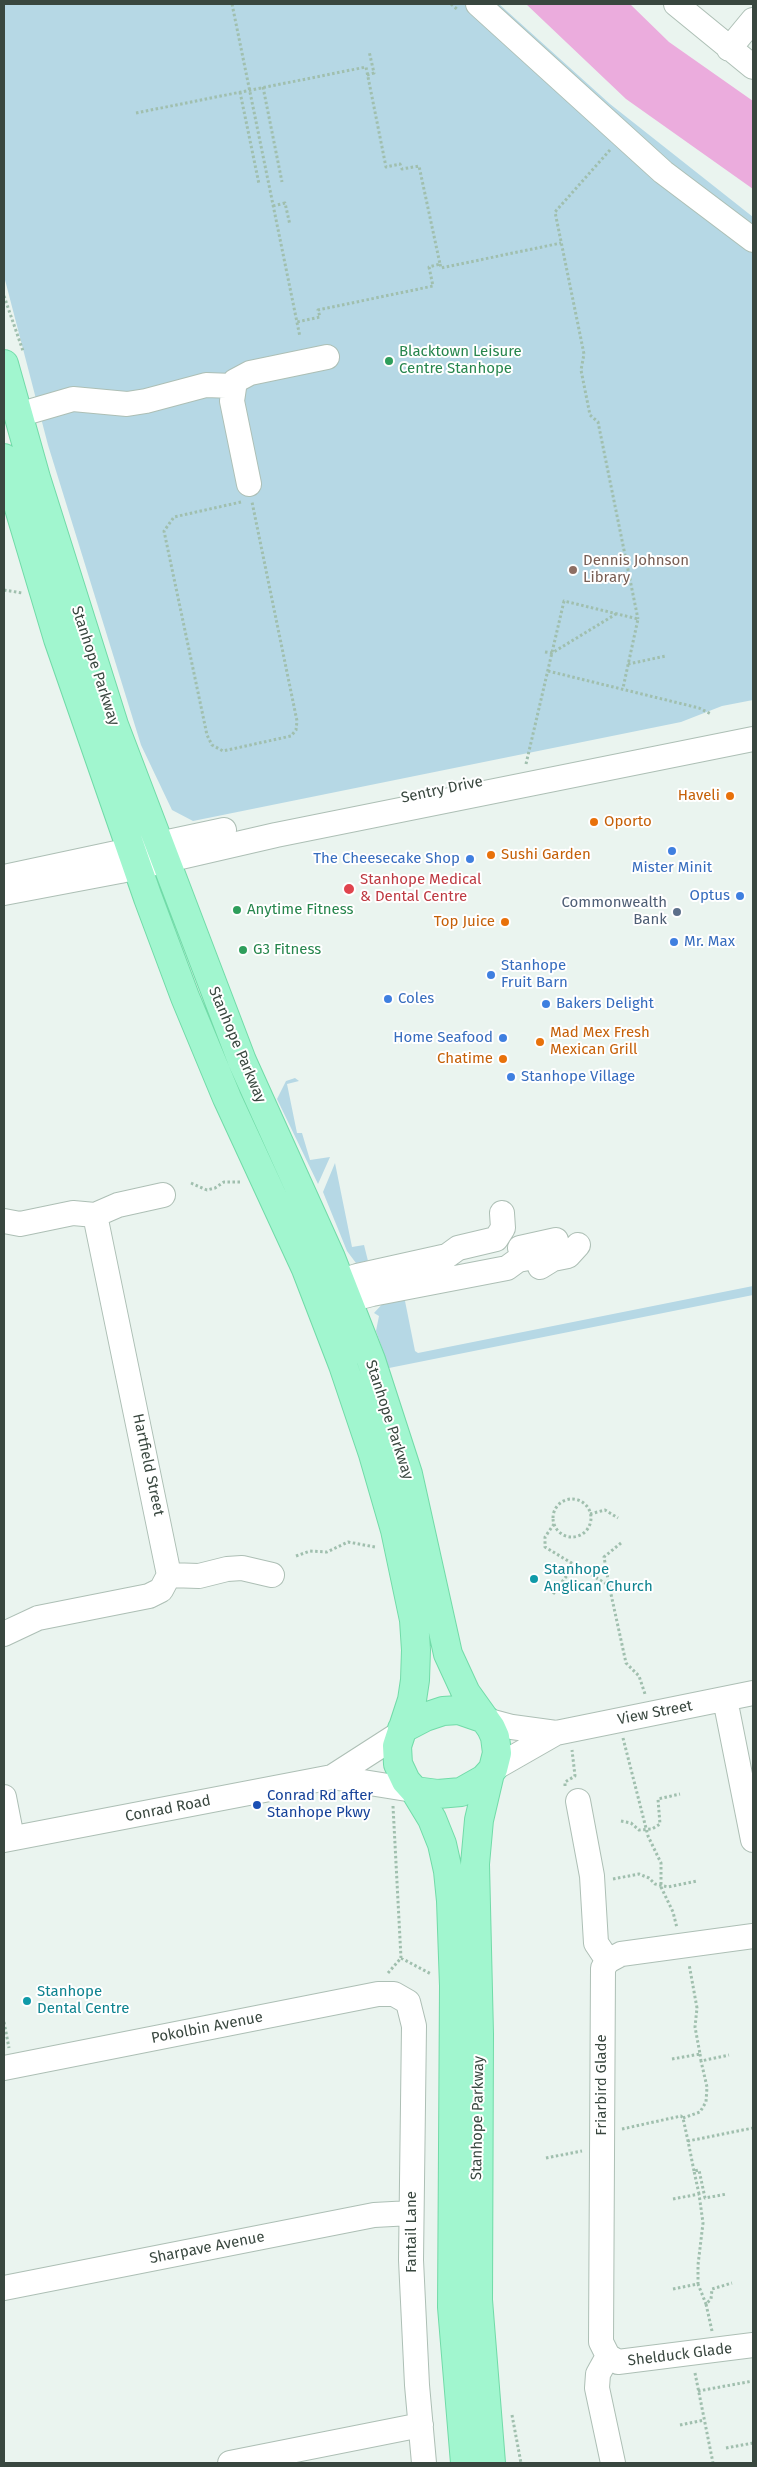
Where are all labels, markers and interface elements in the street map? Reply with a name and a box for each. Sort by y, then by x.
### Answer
place label: Blacktown Leisure Centre Stanhope [399,343,522,378]
marker: Blacktown Leisure Centre Stanhope [383,355,395,367]
place label: Dennis Johnson Library [583,552,689,587]
marker: Dennis Johnson Library [567,564,579,576]
street label: Stanhope Parkway [67,604,123,728]
street label: Sentry Drive [400,773,484,807]
place label: Haveli [678,787,720,805]
marker: Haveli [724,790,736,802]
place label: Oporto [604,813,652,831]
marker: Oporto [588,816,600,828]
marker: Mister Minit [666,845,678,857]
place label: Sushi Garden [501,846,591,864]
marker: Sushi Garden [485,849,497,861]
place label: The Cheesecake Shop [313,850,460,868]
marker: The Cheesecake Shop [464,853,476,865]
place label: Mister Minit [632,859,712,877]
place label: Stanhope Medical & Dental Centre [360,871,482,906]
marker: Stanhope Medical & Dental Centre [342,882,356,896]
place label: Optus [690,887,730,905]
marker: Optus [734,890,746,902]
place label: Commonwealth Bank [561,894,667,929]
place label: Anytime Fitness [247,901,354,919]
marker: Anytime Fitness [231,904,243,916]
marker: Commonwealth Bank [671,906,683,918]
place label: Top Juice [434,913,495,931]
marker: Top Juice [499,916,511,928]
place label: Mr. Max [684,933,735,951]
marker: Mr. Max [668,936,680,948]
place label: G3 Fitness [253,941,321,959]
marker: G3 Fitness [237,944,249,956]
place label: Stanhope Fruit Barn [501,957,568,992]
marker: Stanhope Fruit Barn [485,969,497,981]
street label: Stanhope Parkway [204,984,270,1106]
place label: Coles [398,990,434,1008]
marker: Coles [382,993,394,1005]
place label: Bakers Delight [556,995,654,1013]
marker: Bakers Delight [540,998,552,1010]
place label: Mad Mex Fresh Mexican Grill [550,1024,650,1059]
place label: Home Seafood [393,1029,493,1047]
marker: Home Seafood [497,1032,509,1044]
marker: Mad Mex Fresh Mexican Grill [534,1036,546,1048]
place label: Chatime [437,1050,493,1068]
marker: Chatime [497,1053,509,1065]
place label: Stanhope Village [521,1068,635,1086]
marker: Stanhope Village [505,1071,517,1083]
street label: Stanhope Parkway [361,1358,417,1482]
street label: Hartfield Street [128,1412,168,1518]
place label: Stanhope Anglican Church [544,1561,653,1596]
marker: Stanhope Anglican Church [528,1573,540,1585]
street label: View Street [616,1697,694,1729]
place label: Conrad Rd after Stanhope Pkwy [267,1787,373,1822]
street label: Conrad Road [124,1792,212,1826]
marker: Conrad Rd after Stanhope Pkwy [251,1799,263,1811]
place label: Stanhope Dental Centre [37,1983,129,2018]
marker: Stanhope Dental Centre [21,1995,33,2007]
street label: Pokolbin Avenue [150,2008,264,2048]
street label: Friarbird Glade [593,2034,611,2136]
street label: Stanhope Parkway [468,2056,488,2180]
street label: Fantail Lane [403,2191,421,2273]
street label: Sharpave Avenue [148,2228,266,2268]
street label: Shelduck Glade [627,2340,733,2370]

